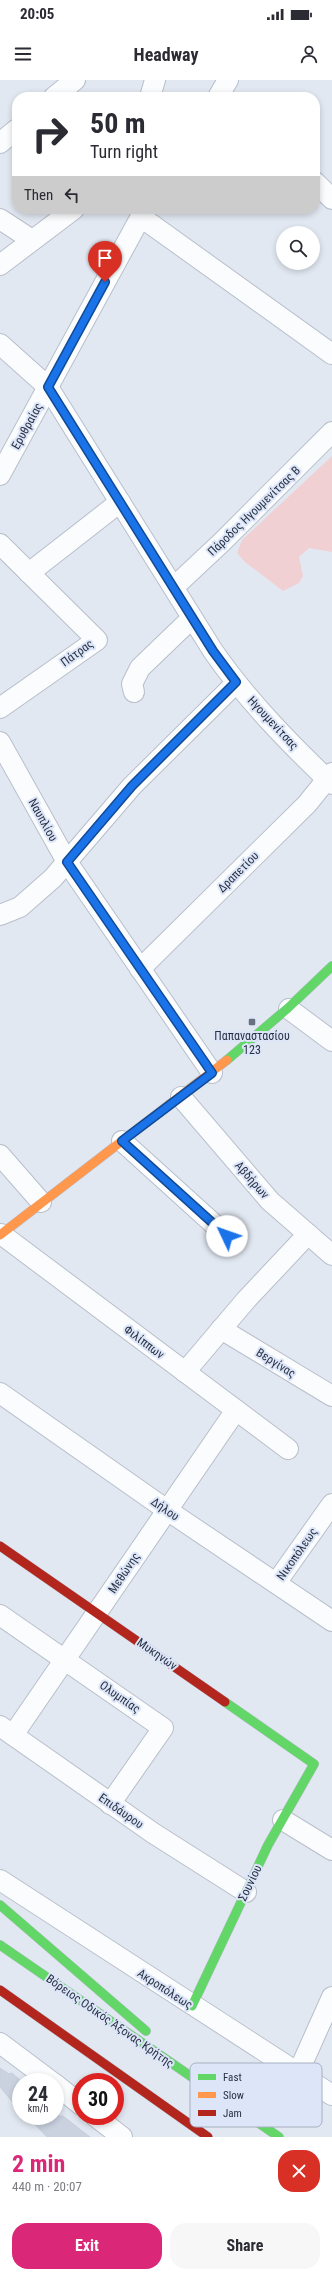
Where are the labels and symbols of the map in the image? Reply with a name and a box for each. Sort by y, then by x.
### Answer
pin [88,241,122,282]
street label: Ερυθραίας [9,400,46,452]
street label: Πάροδος Ηγουμενίτσας Β [205,463,303,559]
street label: Πάτρας [58,636,96,669]
street label: Ηγουμενίτσας [245,693,301,753]
street label: Ναυπλίου [26,796,61,844]
street label: Δραπετίου [215,848,262,895]
marker: Παπαναστασίου 123 [247,1017,257,1027]
place label: Παπαναστασίου 123 [214,1029,290,1057]
street label: Αβδήρων [232,1159,272,1201]
position arrow [206,1215,248,1257]
street label: Φιλίππων [121,1322,167,1362]
street label: Βεργίνας [254,1345,299,1381]
street label: Δήλου [148,1494,182,1524]
street label: Νικοπόλεως [274,1525,320,1583]
street label: Μεθώνης [105,1550,143,1596]
street label: Μυκηνών [134,1635,180,1673]
street label: Ολυμπίας [97,1678,143,1716]
street label: Επιδάυρου [96,1791,146,1832]
street label: Σουνίου [235,1862,265,1903]
street label: Ακροπόλεως [135,1966,195,2012]
street label: Βόρειος Οδικός Άξονας Κρήτης [43,1972,177,2071]
legend [190,2063,322,2127]
text: Fast [223,2071,242,2084]
speed limit sign: 30 [72,2073,124,2125]
text: Slow [223,2089,244,2102]
text: Jam [223,2107,242,2120]

